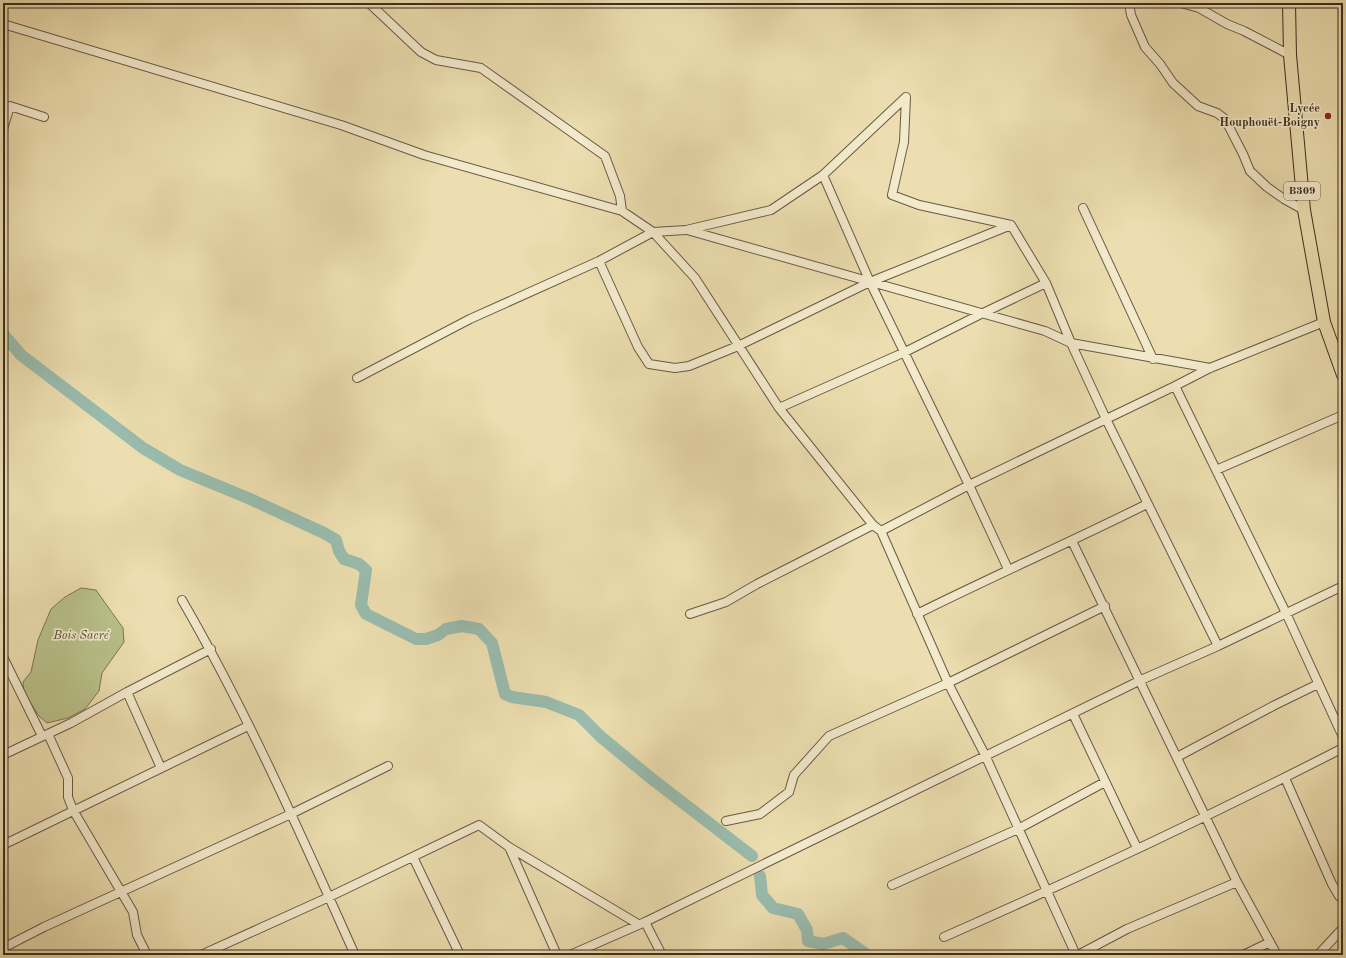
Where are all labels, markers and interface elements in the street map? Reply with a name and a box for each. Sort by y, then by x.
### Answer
place label: Lycée Houphouët-Boigny [1219,103,1320,129]
marker: Lycée Houphouët-Boigny [1323,111,1333,121]
road number: B309 [1284,182,1320,200]
park label: Bois Sacré [52,630,110,642]

